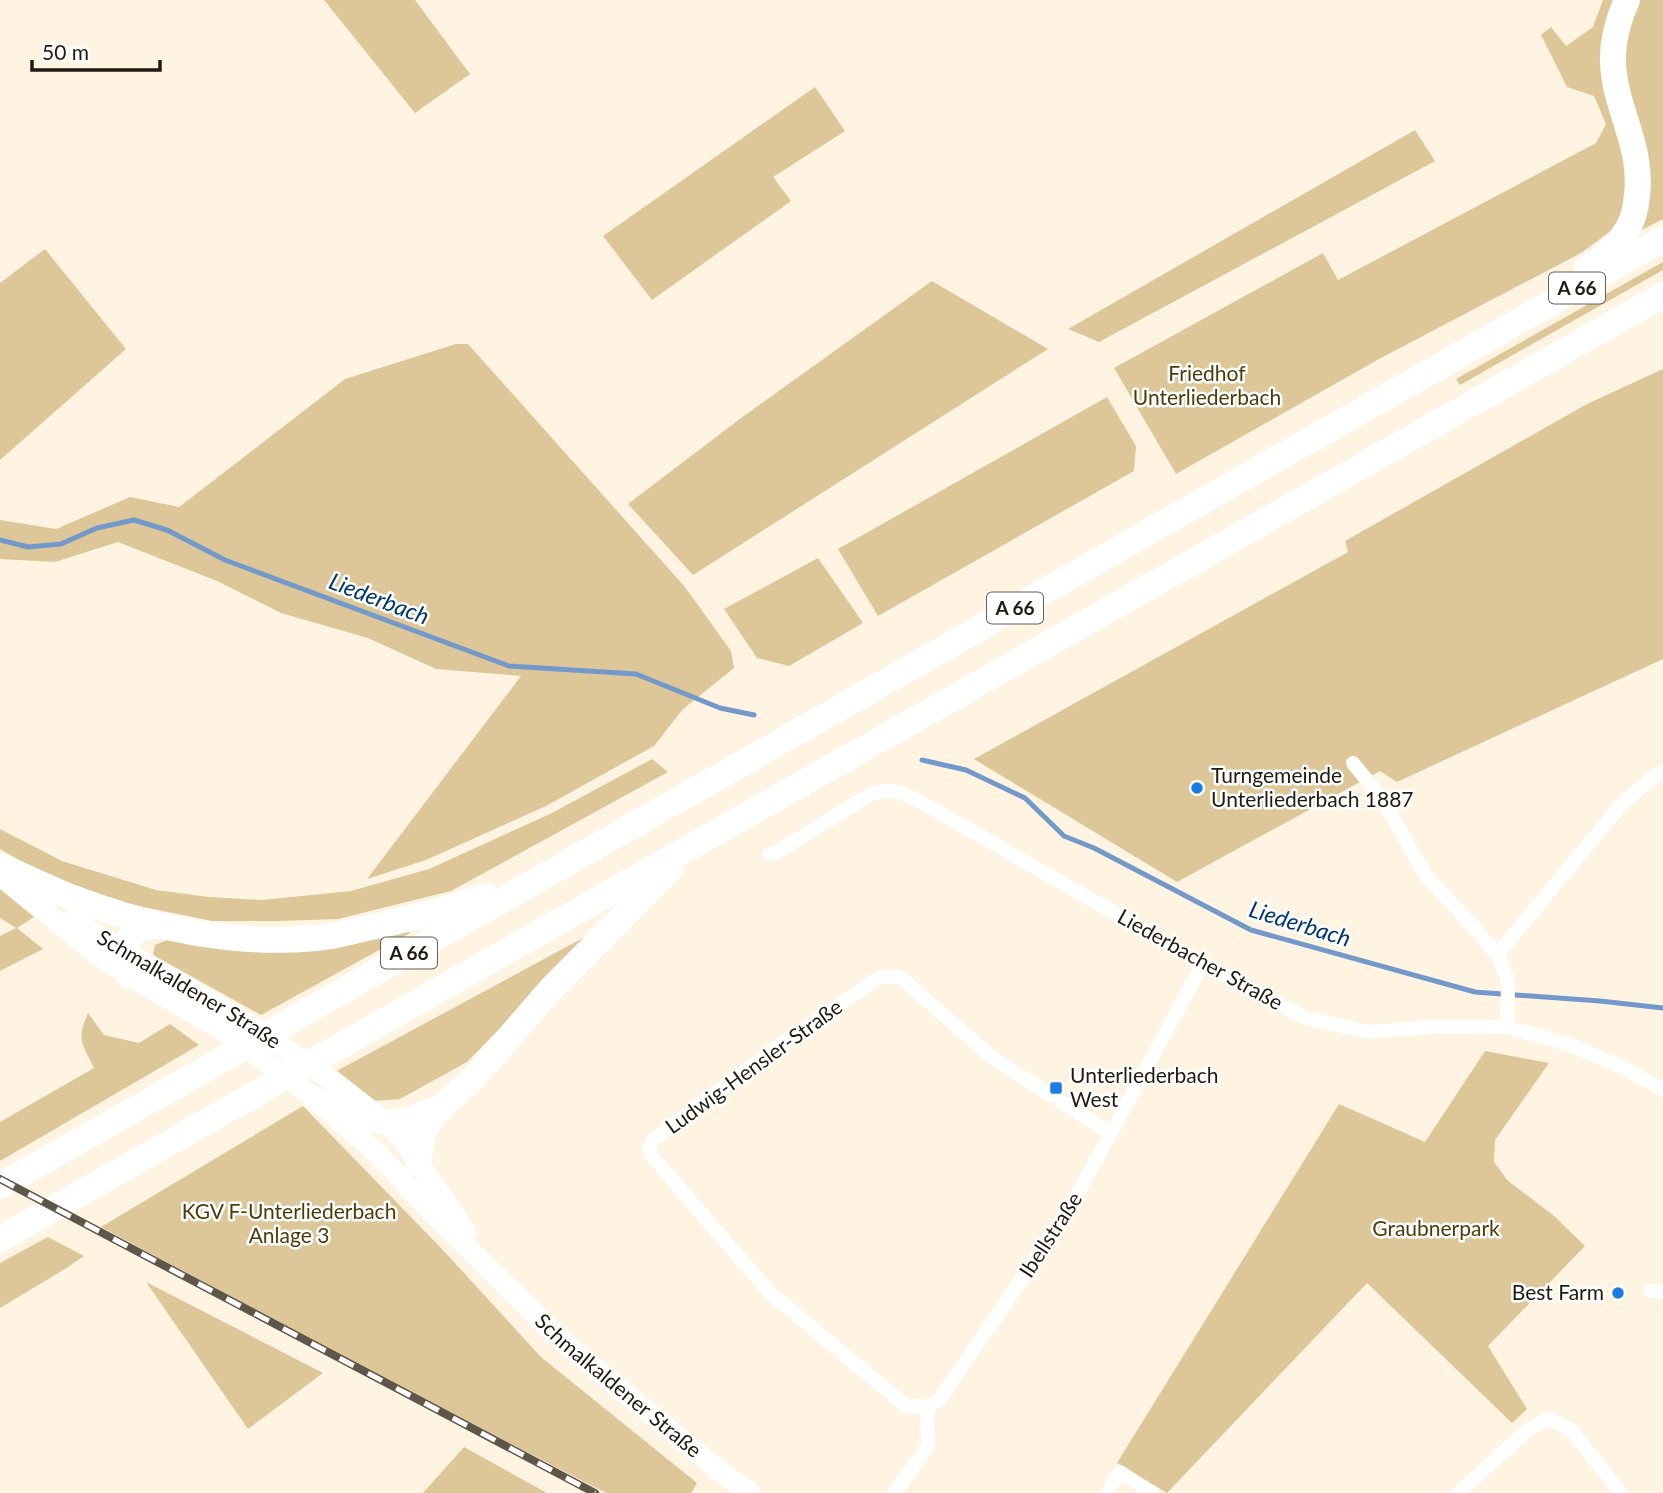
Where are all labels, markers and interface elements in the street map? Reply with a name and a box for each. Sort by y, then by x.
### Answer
scale bar [32,28,159,72]
text: 50 m [42,39,89,64]
road number: A 66 [1549,272,1605,304]
park label: Friedhof Unterliederbach [1133,360,1281,409]
water label: Liederbach [325,566,433,630]
road number: A 66 [987,593,1043,624]
place label: Turngemeinde Unterliederbach 1887 [1211,762,1414,811]
marker: Turngemeinde Unterliederbach 1887 [1189,780,1205,796]
water label: Liederbach [1246,894,1354,952]
street label: Liederbacher Straße [1114,903,1288,1014]
street label: Schmalkaldener Straße [93,924,286,1053]
road number: A 66 [381,937,437,968]
street label: Ludwig-Hensler-Straße [660,993,846,1138]
place label: Unterliederbach West [1070,1062,1218,1111]
marker: Unterliederbach West [1048,1080,1064,1096]
street label: Ibellstraße [1013,1187,1086,1281]
park label: KGV F-Unterliederbach Anlage 3 [182,1198,396,1247]
park label: Graubnerpark [1372,1215,1500,1240]
place label: Best Farm [1512,1279,1604,1304]
marker: Best Farm [1610,1285,1626,1301]
street label: Schmalkaldener Straße [531,1308,707,1462]

